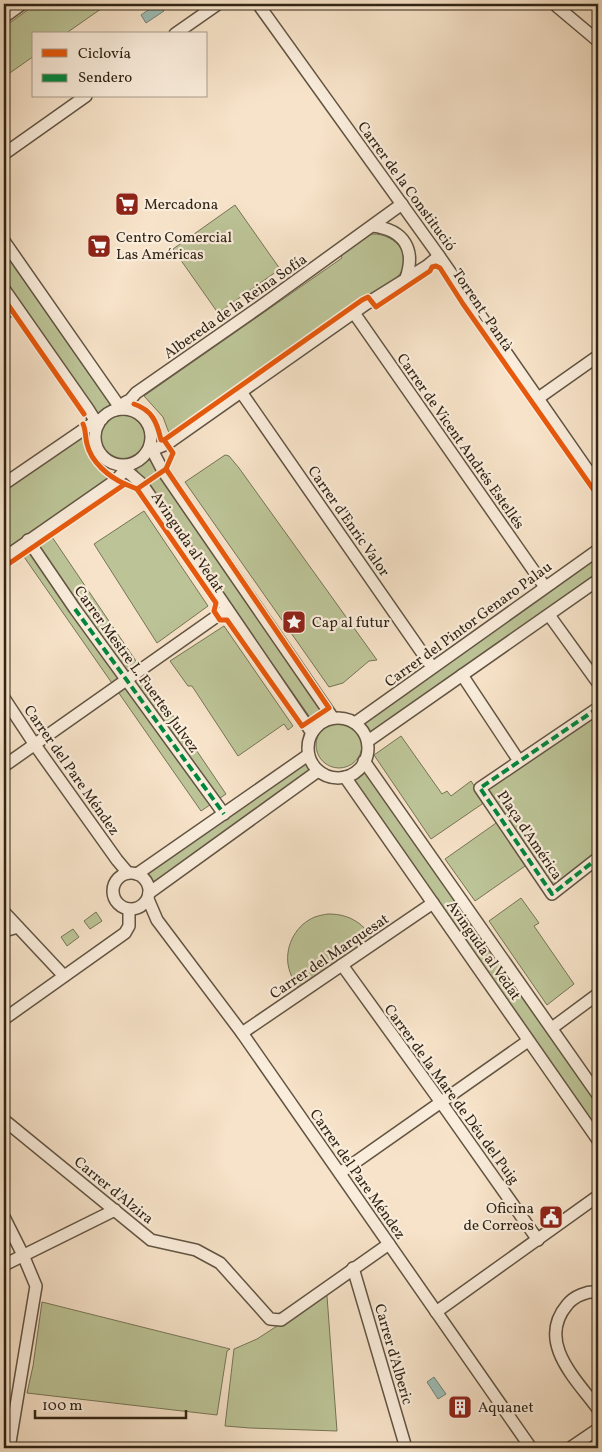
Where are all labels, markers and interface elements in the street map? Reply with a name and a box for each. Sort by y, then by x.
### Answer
legend [32,32,208,98]
text: Ciclovía [78,44,131,65]
text: Sendero [78,68,132,89]
street label: Carrer de la Constitució [352,118,460,256]
supermarket icon: Mercadona [114,191,140,217]
place label: Mercadona [144,195,218,216]
place label: Centro Comercial Las Américas [116,228,232,266]
supermarket icon: Centro Comercial Las Américas [86,233,112,259]
street label: Albereda de la Reina Sofía [160,250,312,365]
street label: Torrent_Pantà [446,265,517,356]
street label: Carrer de Vicent Andrés Estellés [391,350,529,534]
street label: Carrer d'Enric Valor [302,462,394,581]
street label: Avinguda al Vedat [145,488,228,597]
street label: Carrer del Pintor Genaro Palau [381,557,557,693]
street label: Carrer Mestre L. Fuertes Julvez [68,582,204,758]
place icon: Cap al futur [281,609,307,635]
place label: Cap al futur [312,613,389,634]
street label: Carrer del Pare Méndez [18,701,124,840]
street label: Plaça d'América [491,787,566,885]
street label: Avinguda al Vedat [440,897,525,1005]
street label: Carrer del Marquesat [266,909,394,1005]
street label: Carrer de la Mare de Déu del Puig [378,1000,524,1190]
street label: Carrer del Pare Méndez [304,1105,410,1244]
street label: Carrer d'Alzira [69,1152,157,1230]
place label: Oficina de Correos [464,1199,534,1237]
public building icon: Oficina de Correos [538,1204,564,1230]
street label: Carrer d'Alberic [368,1302,417,1408]
scale bar [35,1387,186,1419]
building icon: Aquanet [447,1394,473,1420]
text: 100 m [42,1396,82,1417]
place label: Aquanet [478,1398,534,1419]

